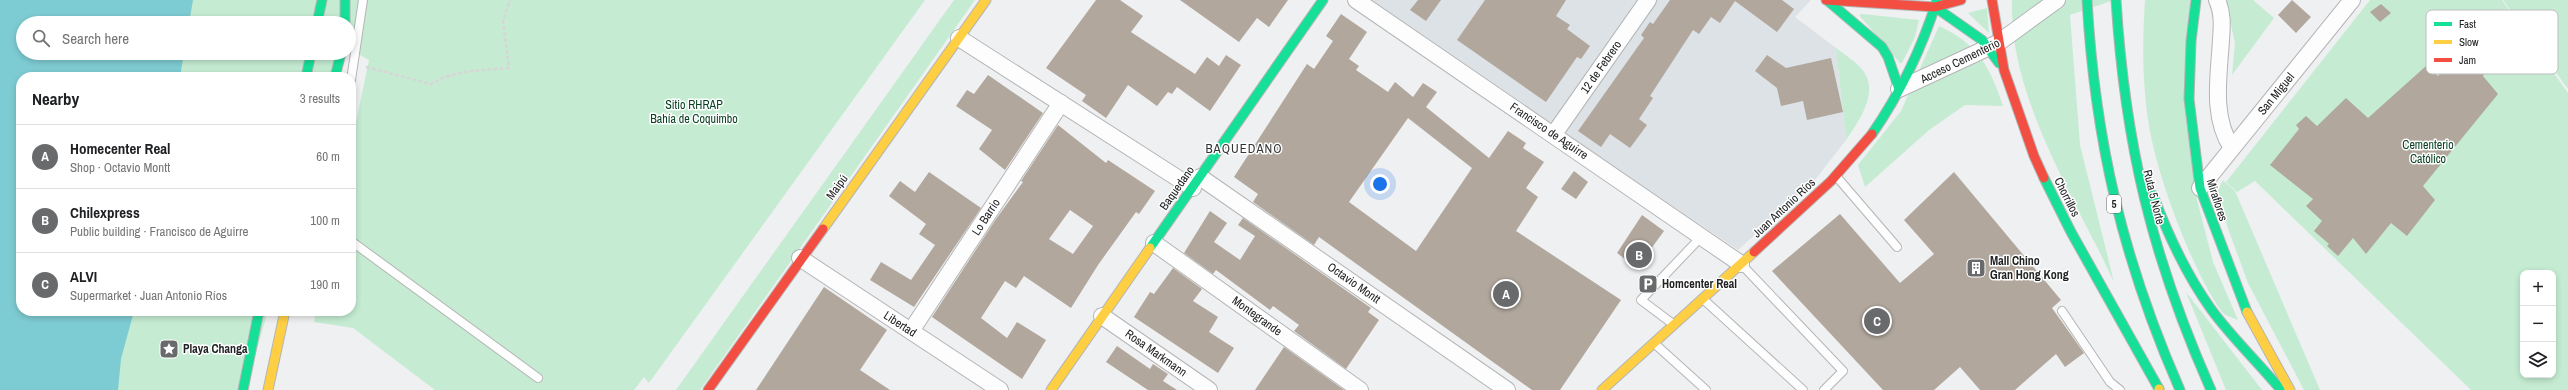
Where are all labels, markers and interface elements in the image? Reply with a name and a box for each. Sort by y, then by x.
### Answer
legend [2426,10,2558,74]
search box [16,16,356,60]
text: Fast [2459,17,2477,31]
icon: search [30,27,52,49]
text: Search here [62,28,129,49]
street label: Acceso Cementerio [1917,35,2002,88]
text: Slow [2459,35,2479,49]
street label: 12 de Febrero [1577,37,1625,97]
text: Jam [2459,53,2476,67]
street label: San Miguel [2254,70,2298,118]
text: Nearby [32,87,79,110]
text: 3 results [300,90,340,107]
park label: Sitio RHRAP Bahía de Coquimbo [650,97,738,127]
street label: Francisco de Aguirre [1507,99,1591,163]
park label: Cementerio Católico [2402,137,2454,167]
text: Homecenter Real [70,138,171,159]
district label: BAQUEDANO [1205,140,1283,157]
text: A [41,148,49,165]
text: 60 m [316,148,340,165]
text: Shop · Octavio Montt [70,159,170,176]
street label: Baquedano [1156,163,1198,213]
street label: Ruta 5 Norte [2139,168,2169,226]
street label: Maipú [822,171,852,203]
your location [1370,174,1390,194]
street label: Juan Antonio Ríos [1749,175,1819,241]
street label: Chorrillos [2050,175,2084,219]
street label: Miraflores [2203,177,2231,223]
road number: 5 [2107,195,2121,213]
street label: Lo Barrio [968,196,1004,238]
text: Chilexpress [70,202,140,223]
text: B [41,212,49,229]
text: 100 m [310,212,340,229]
text: Public building · Francisco de Aguirre [70,223,248,240]
pin: B [1626,240,1652,270]
place label: Mall Chino Gran Hong Kong [1990,253,2069,283]
building icon: Mall Chino Gran Hong Kong [1965,257,1987,279]
street label: Octavio Montt [1324,259,1384,307]
text: ALVI [70,266,97,287]
map controls [2520,270,2556,378]
button: + [2520,270,2556,306]
parking icon: Homcenter Real [1637,273,1659,295]
text: C [41,276,49,293]
text: 190 m [310,276,340,293]
place label: Homcenter Real [1662,276,1737,292]
pin: A [1493,279,1519,309]
text: Supermarket · Juan Antonio Ríos [70,287,227,304]
street label: Montegrande [1229,292,1285,340]
pin: C [1864,306,1890,336]
button: − [2520,306,2556,342]
street label: Libertad [881,307,919,341]
street label: Rosa Markmann [1122,326,1190,380]
place icon: Playa Changa [158,338,180,360]
place label: Playa Changa [183,341,248,357]
button: layers [2520,342,2556,378]

